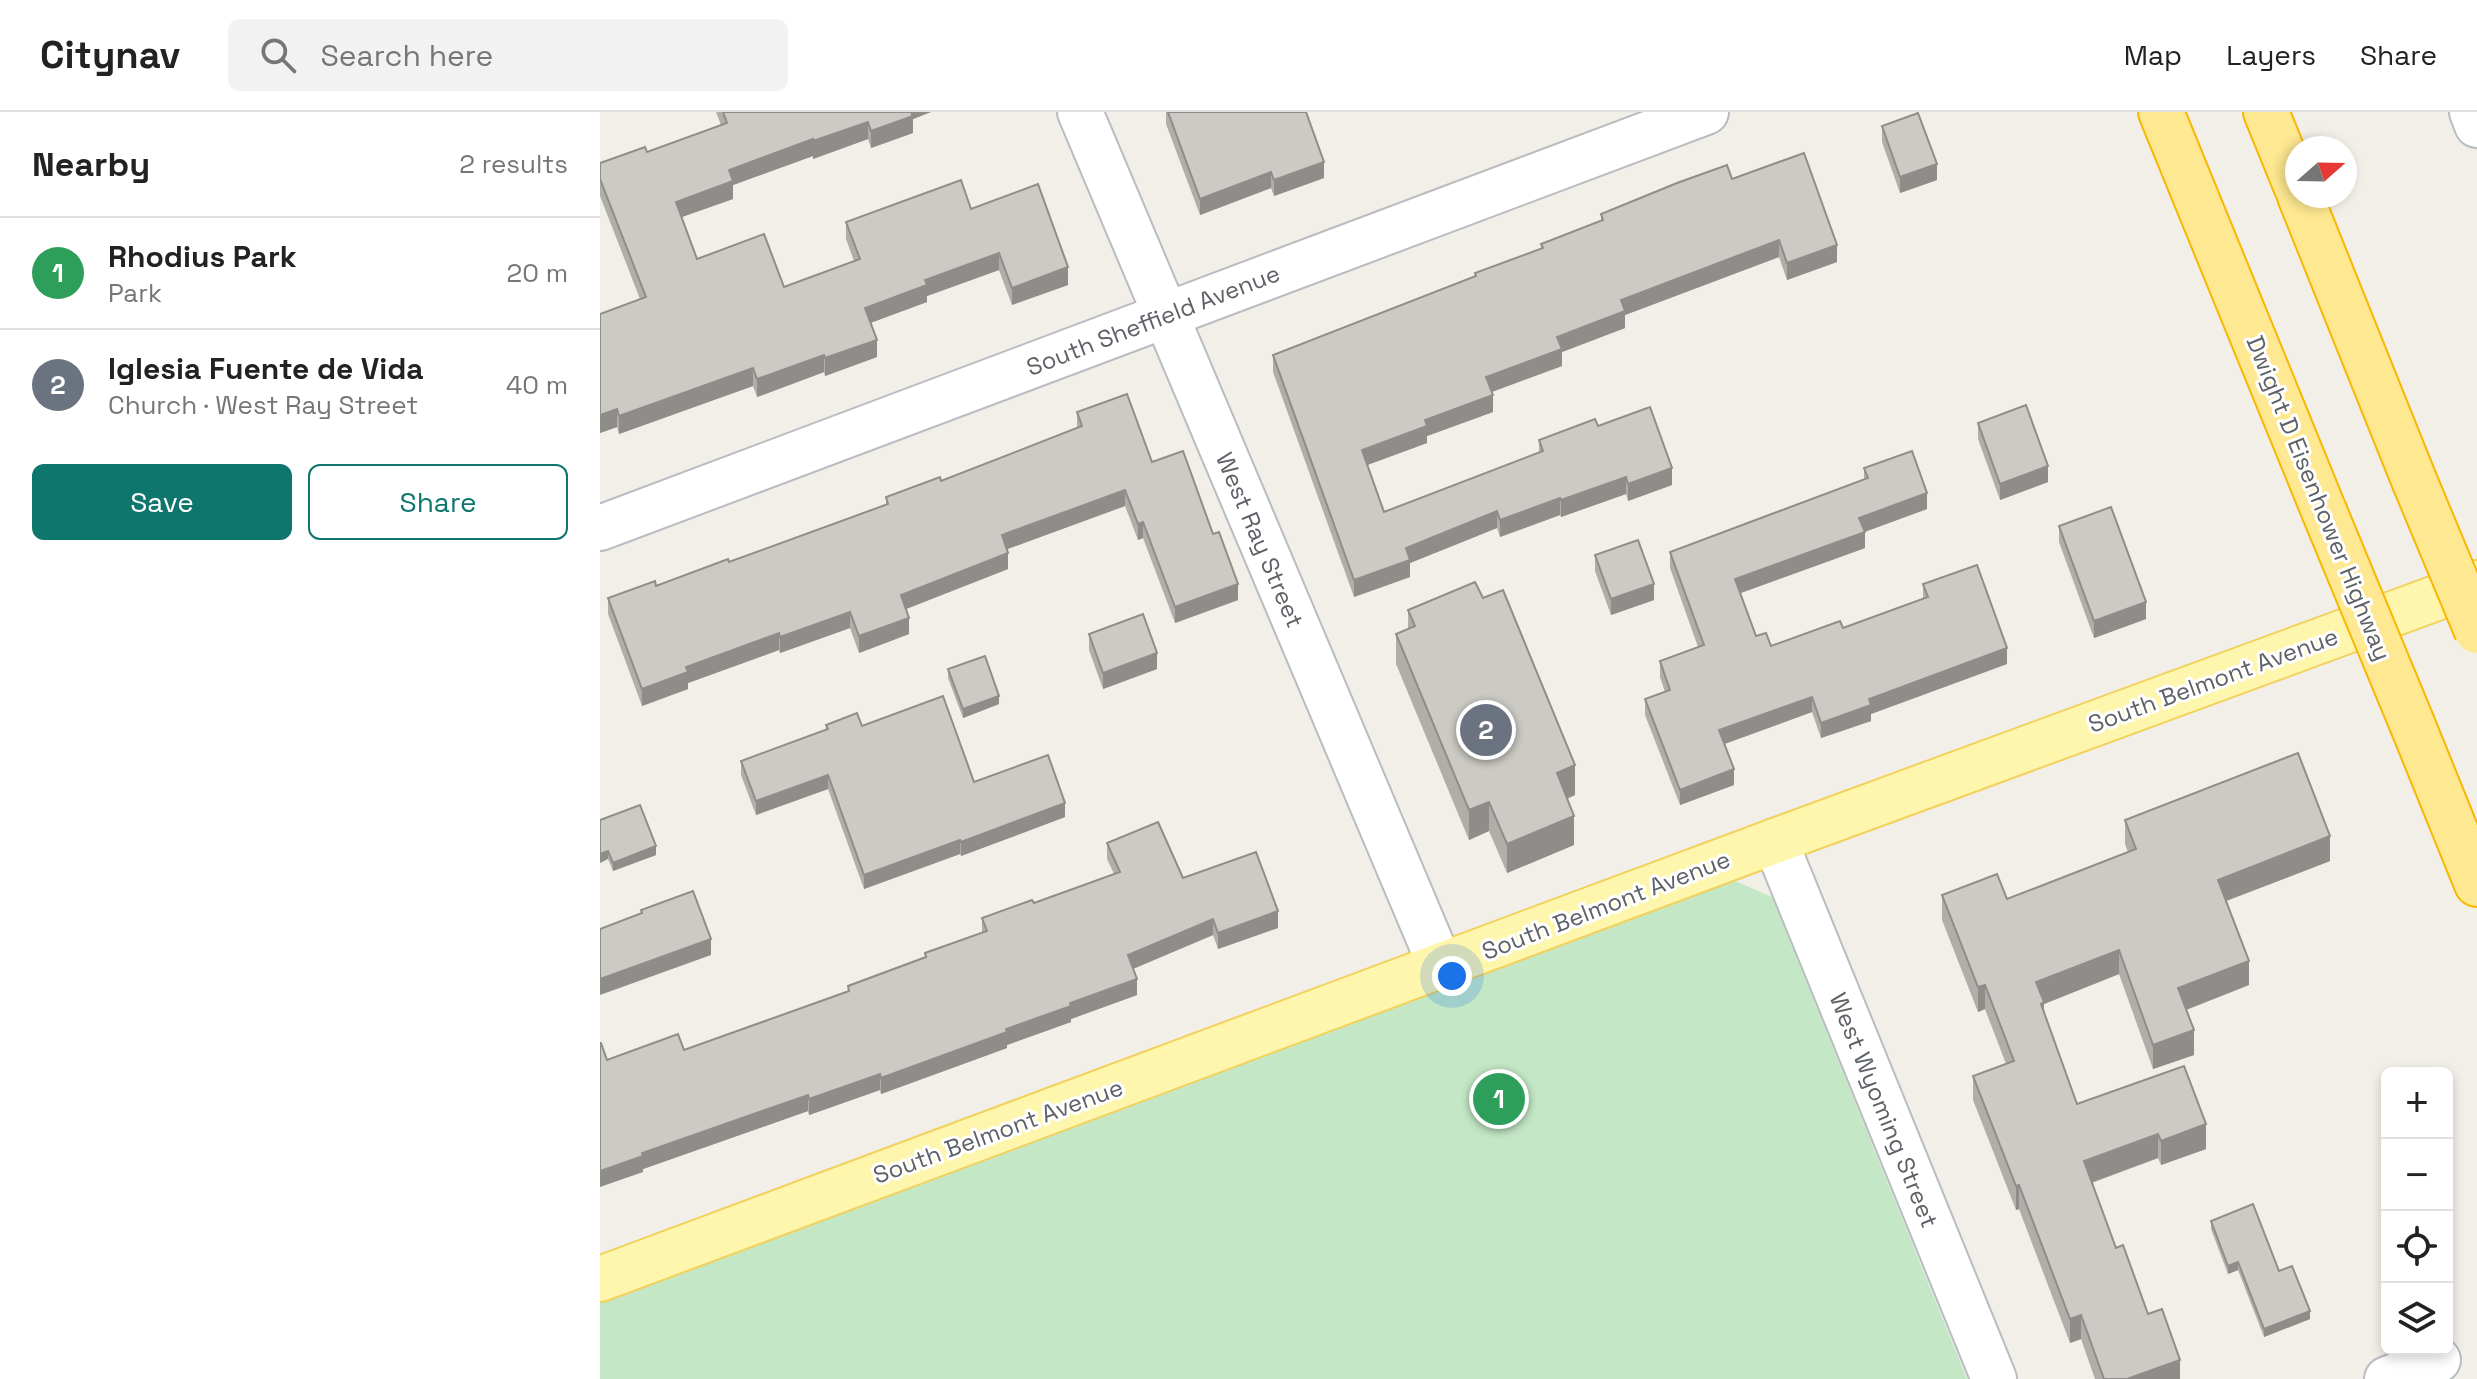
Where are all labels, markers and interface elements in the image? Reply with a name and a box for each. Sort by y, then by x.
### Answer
search box [228,19,788,91]
text: Citynav [40,31,180,79]
icon: search [256,33,300,77]
text: Search here [320,36,493,75]
text: Map [2124,37,2182,73]
text: Layers [2226,37,2316,73]
text: Share [2360,37,2437,73]
north arrow [2285,136,2357,208]
text: Nearby [32,143,150,186]
text: 2 results [459,147,568,181]
text: Rhodius Park [108,237,297,276]
text: 1 [52,256,64,290]
text: 20 m [507,256,568,290]
street label: South Sheffield Avenue [1022,257,1284,383]
text: Park [108,276,162,310]
street label: Dwight D Eisenhower Highway [2240,331,2398,665]
text: Iglesia Fuente de Vida [108,349,424,388]
text: 2 [50,368,66,402]
text: 40 m [506,368,568,402]
text: Church · West Ray Street [108,388,418,422]
street label: West Ray Street [1209,448,1311,632]
button: Save [32,464,292,540]
button: Share [308,464,568,540]
street label: South Belmont Avenue [2084,620,2342,740]
pin: 2 [1460,700,1512,760]
street label: South Belmont Avenue [1477,843,1735,967]
your location [1432,956,1472,996]
street label: West Wyoming Street [1823,988,1945,1232]
map controls [2381,1067,2453,1355]
button: + [2381,1067,2453,1139]
pin: 1 [1473,1069,1525,1129]
street label: South Belmont Avenue [869,1071,1127,1191]
button: − [2381,1139,2453,1211]
button: locate [2381,1211,2453,1283]
button: layers [2381,1283,2453,1355]

